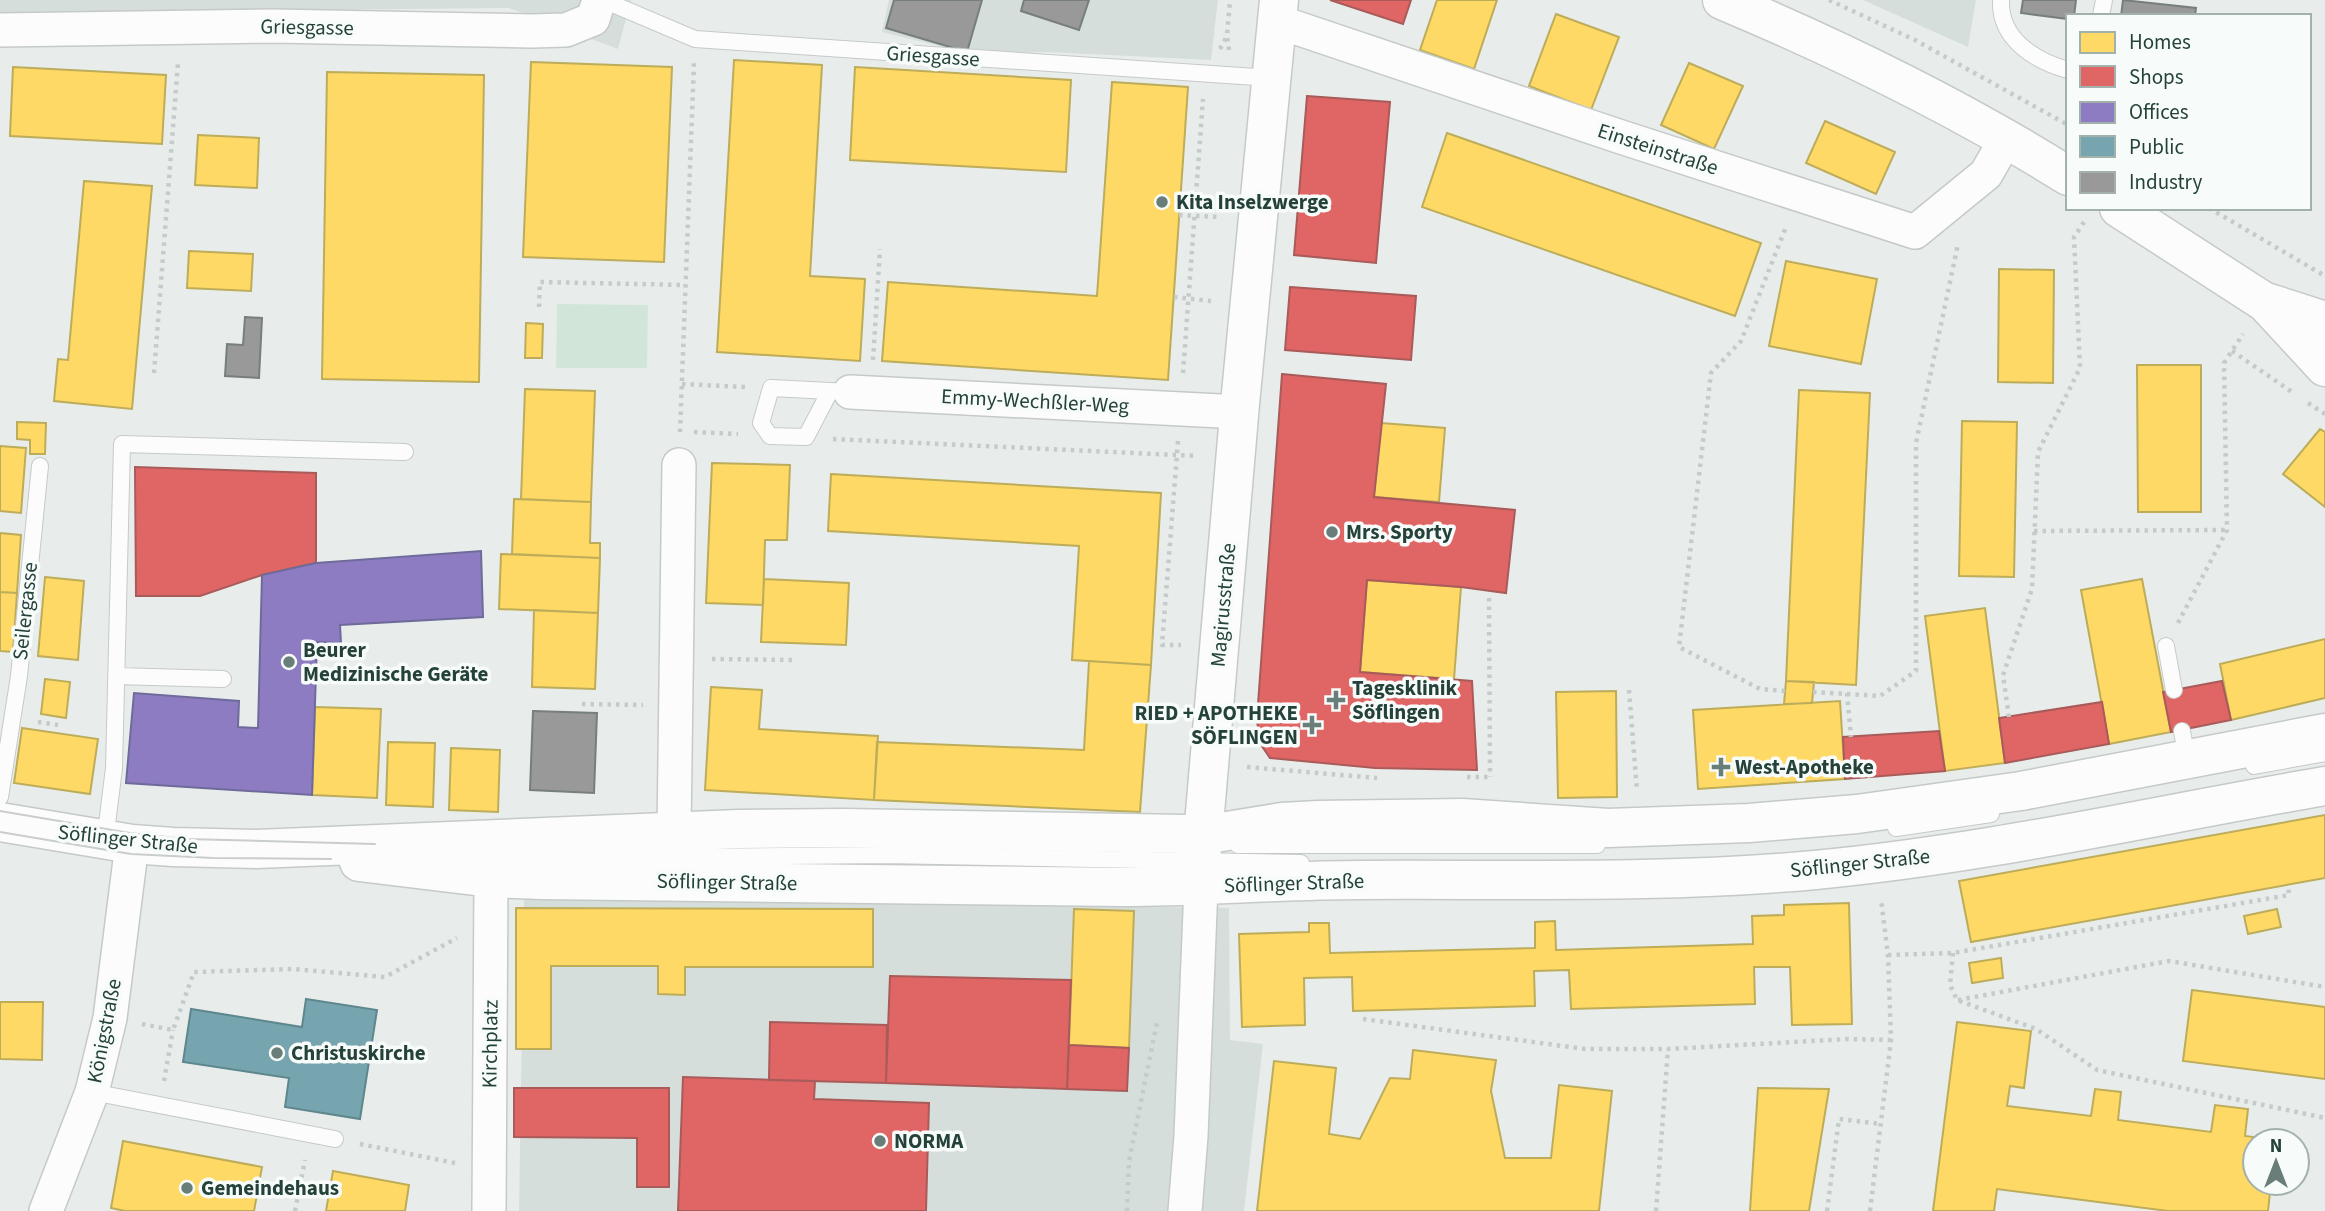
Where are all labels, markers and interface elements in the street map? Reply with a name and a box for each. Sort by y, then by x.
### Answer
street label: Griesgasse [260,11,354,43]
legend [2066,14,2311,210]
text: Homes [2129,27,2191,57]
street label: Griesgasse [885,38,981,74]
text: Shops [2129,62,2184,92]
text: Offices [2129,97,2189,127]
street label: Einsteinstraße [1594,115,1722,183]
text: Public [2129,132,2184,162]
text: Industry [2129,167,2202,197]
place label: Kita Inselzwerge [1176,187,1329,217]
marker: Kita Inselzwerge [1154,194,1170,210]
street label: Emmy-Wechßler-Weg [940,381,1130,421]
place label: Mrs. Sporty [1346,517,1453,547]
marker: Mrs. Sporty [1324,524,1340,540]
street label: Magirusstraße [1203,542,1243,668]
street label: Seilergasse [5,560,45,662]
place label: Beurer Medizinische Geräte [303,635,489,689]
marker: Beurer Medizinische Geräte [281,654,297,670]
place label: Tagesklinik Söflingen [1352,673,1458,727]
marker: Tagesklinik Söflingen [1326,690,1346,710]
place label: RIED + APOTHEKE SÖFLINGEN [1134,698,1298,752]
marker: RIED + APOTHEKE SÖFLINGEN [1304,717,1320,733]
place label: West-Apotheke [1735,752,1874,782]
marker: West-Apotheke [1713,759,1729,775]
street label: Söflinger Straße [57,817,199,861]
street label: Söflinger Straße [1789,841,1931,885]
street label: Söflinger Straße [656,866,798,898]
street label: Söflinger Straße [1223,866,1365,900]
street label: Königstraße [79,976,129,1086]
street label: Kirchplatz [474,999,506,1089]
place label: Christuskirche [291,1038,426,1068]
marker: Christuskirche [269,1045,285,1061]
place label: NORMA [894,1126,964,1156]
north arrow [2241,1127,2311,1197]
marker: NORMA [872,1133,888,1149]
text: N [2270,1133,2282,1160]
place label: Gemeindehaus [201,1173,339,1203]
marker: Gemeindehaus [179,1180,195,1196]

